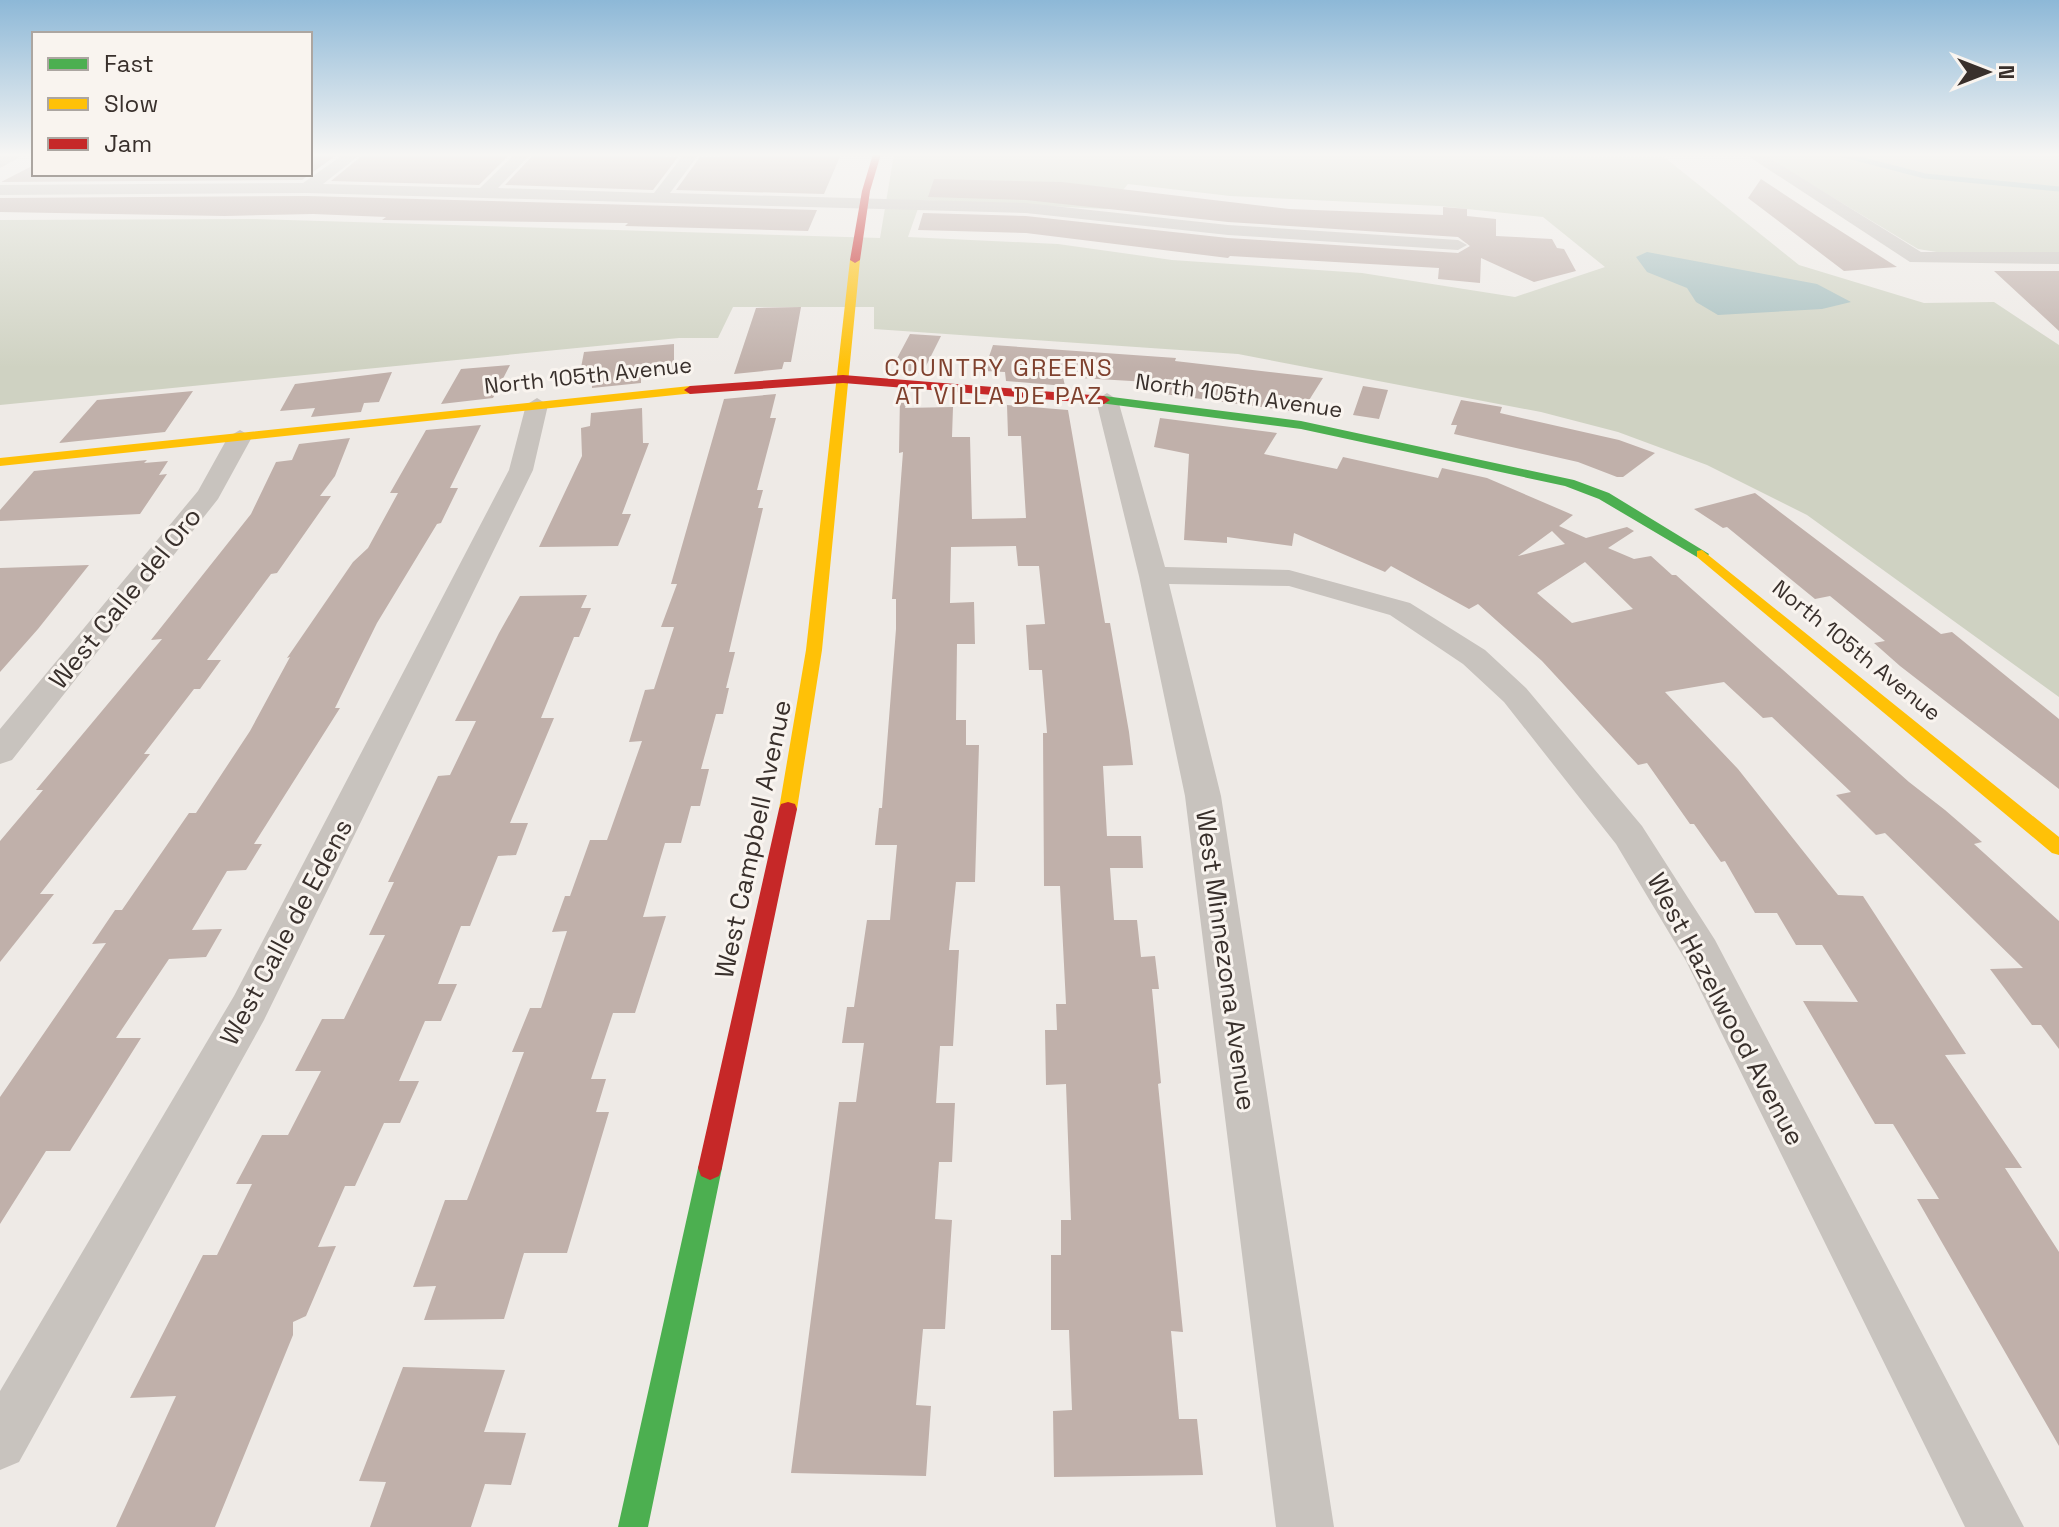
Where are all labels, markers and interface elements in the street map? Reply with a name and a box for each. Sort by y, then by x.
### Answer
legend [32,32,312,176]
north arrow [1947,32,2027,112]
text: Fast [104,48,154,79]
text: N [1993,65,2021,79]
text: Slow [104,88,158,119]
text: Jam [104,128,152,159]
street label: North 105th Avenue [483,350,693,400]
district label: COUNTRY GREENS AT VILLA DE PAZ [884,352,1114,411]
street label: North 105th Avenue [1134,367,1344,423]
street label: West Calle del Oro [41,500,209,696]
street label: North 105th Avenue [1767,573,1947,727]
street label: West Campbell Avenue [707,697,799,981]
street label: West Minnezona Avenue [1188,807,1264,1113]
street label: West Calle de Edens [212,813,360,1051]
street label: West Hazelwood Avenue [1640,867,1812,1151]

